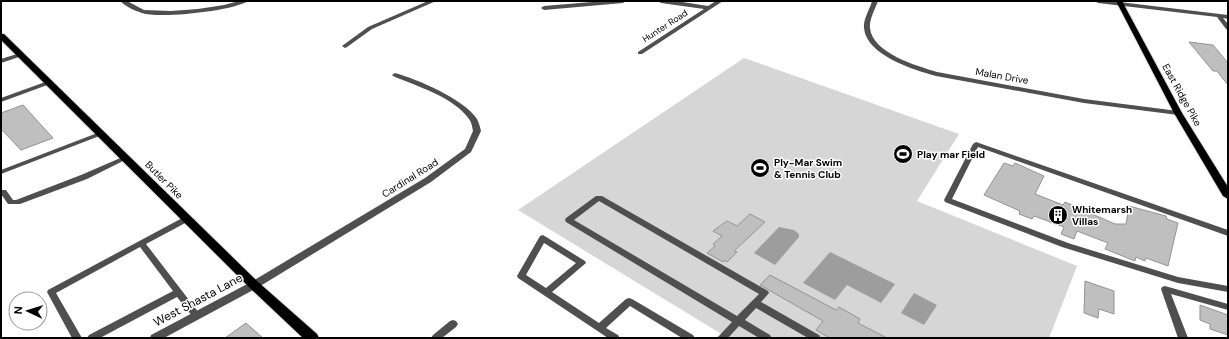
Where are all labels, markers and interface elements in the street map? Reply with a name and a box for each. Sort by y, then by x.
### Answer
street label: Hunter Road [640,7,690,45]
street label: East Ridge Pike [1159,62,1205,129]
street label: Malan Drive [974,65,1030,87]
sports icon: Play mar Field [892,143,914,165]
place label: Play mar Field [917,148,985,161]
street label: Cardinal Road [379,155,441,201]
place label: Ply-Mar Swim & Tennis Club [774,156,842,181]
sports icon: Ply-Mar Swim & Tennis Club [749,157,771,179]
street label: Butler Pike [142,158,186,202]
place label: Whitemarsh Villas [1072,203,1132,228]
building icon: Whitemarsh Villas [1047,204,1069,226]
street label: West Shasta Lane [151,270,245,330]
north arrow [8,291,48,331]
text: N [11,306,25,315]

